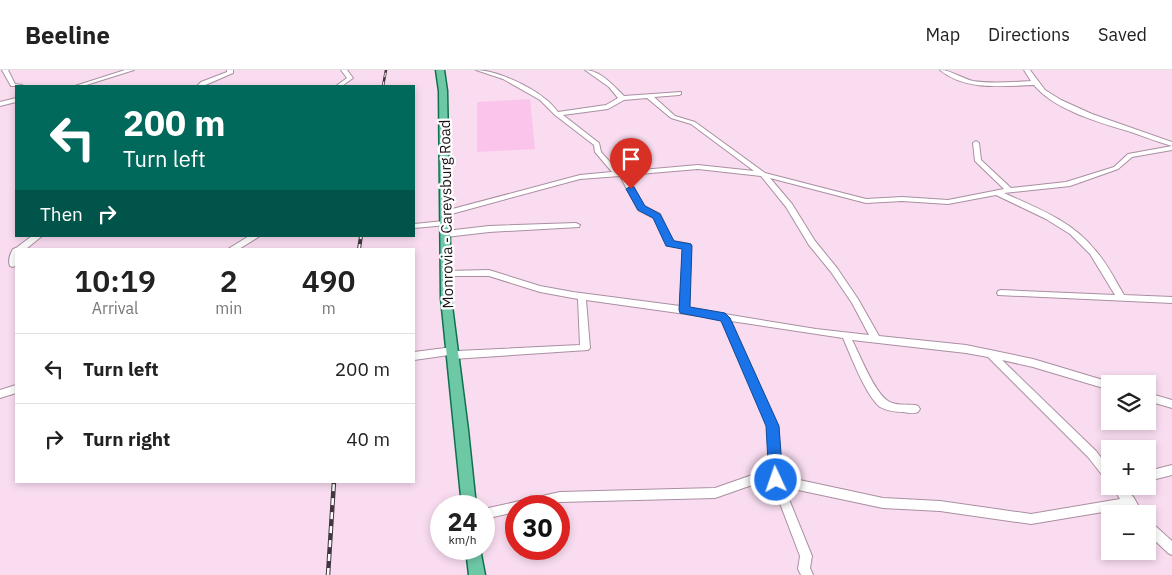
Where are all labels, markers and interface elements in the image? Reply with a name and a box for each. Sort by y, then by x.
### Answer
text: Beeline [25,19,110,51]
text: Map [925,23,960,46]
text: Directions [988,23,1070,46]
text: Saved [1098,23,1147,46]
text: 200 m [123,100,226,146]
icon: left [40,105,105,170]
street label: Monrovia - Careysburg Road [435,119,457,309]
pin [610,138,652,189]
text: Turn left [123,144,206,173]
icon: arrive [617,145,645,173]
icon: right [93,200,121,228]
text: Then [40,202,83,226]
text: 10:19 [74,261,156,300]
text: 2 [220,261,238,300]
text: 490 [302,261,356,300]
text: Arrival [92,298,138,318]
text: min [215,298,242,318]
text: m [322,298,336,318]
icon: left [40,355,68,383]
text: Turn left [83,357,159,381]
text: 200 m [335,357,390,381]
map controls [1101,375,1156,560]
button: layers [1101,375,1156,430]
icon: right [40,425,68,453]
text: Turn right [83,427,170,451]
text: 40 m [346,427,390,451]
button: + [1101,440,1156,495]
position arrow [749,453,801,505]
speed limit sign: 30 [505,495,570,560]
text: 24 [447,505,478,538]
button: − [1101,505,1156,560]
text: km/h [448,532,477,547]

